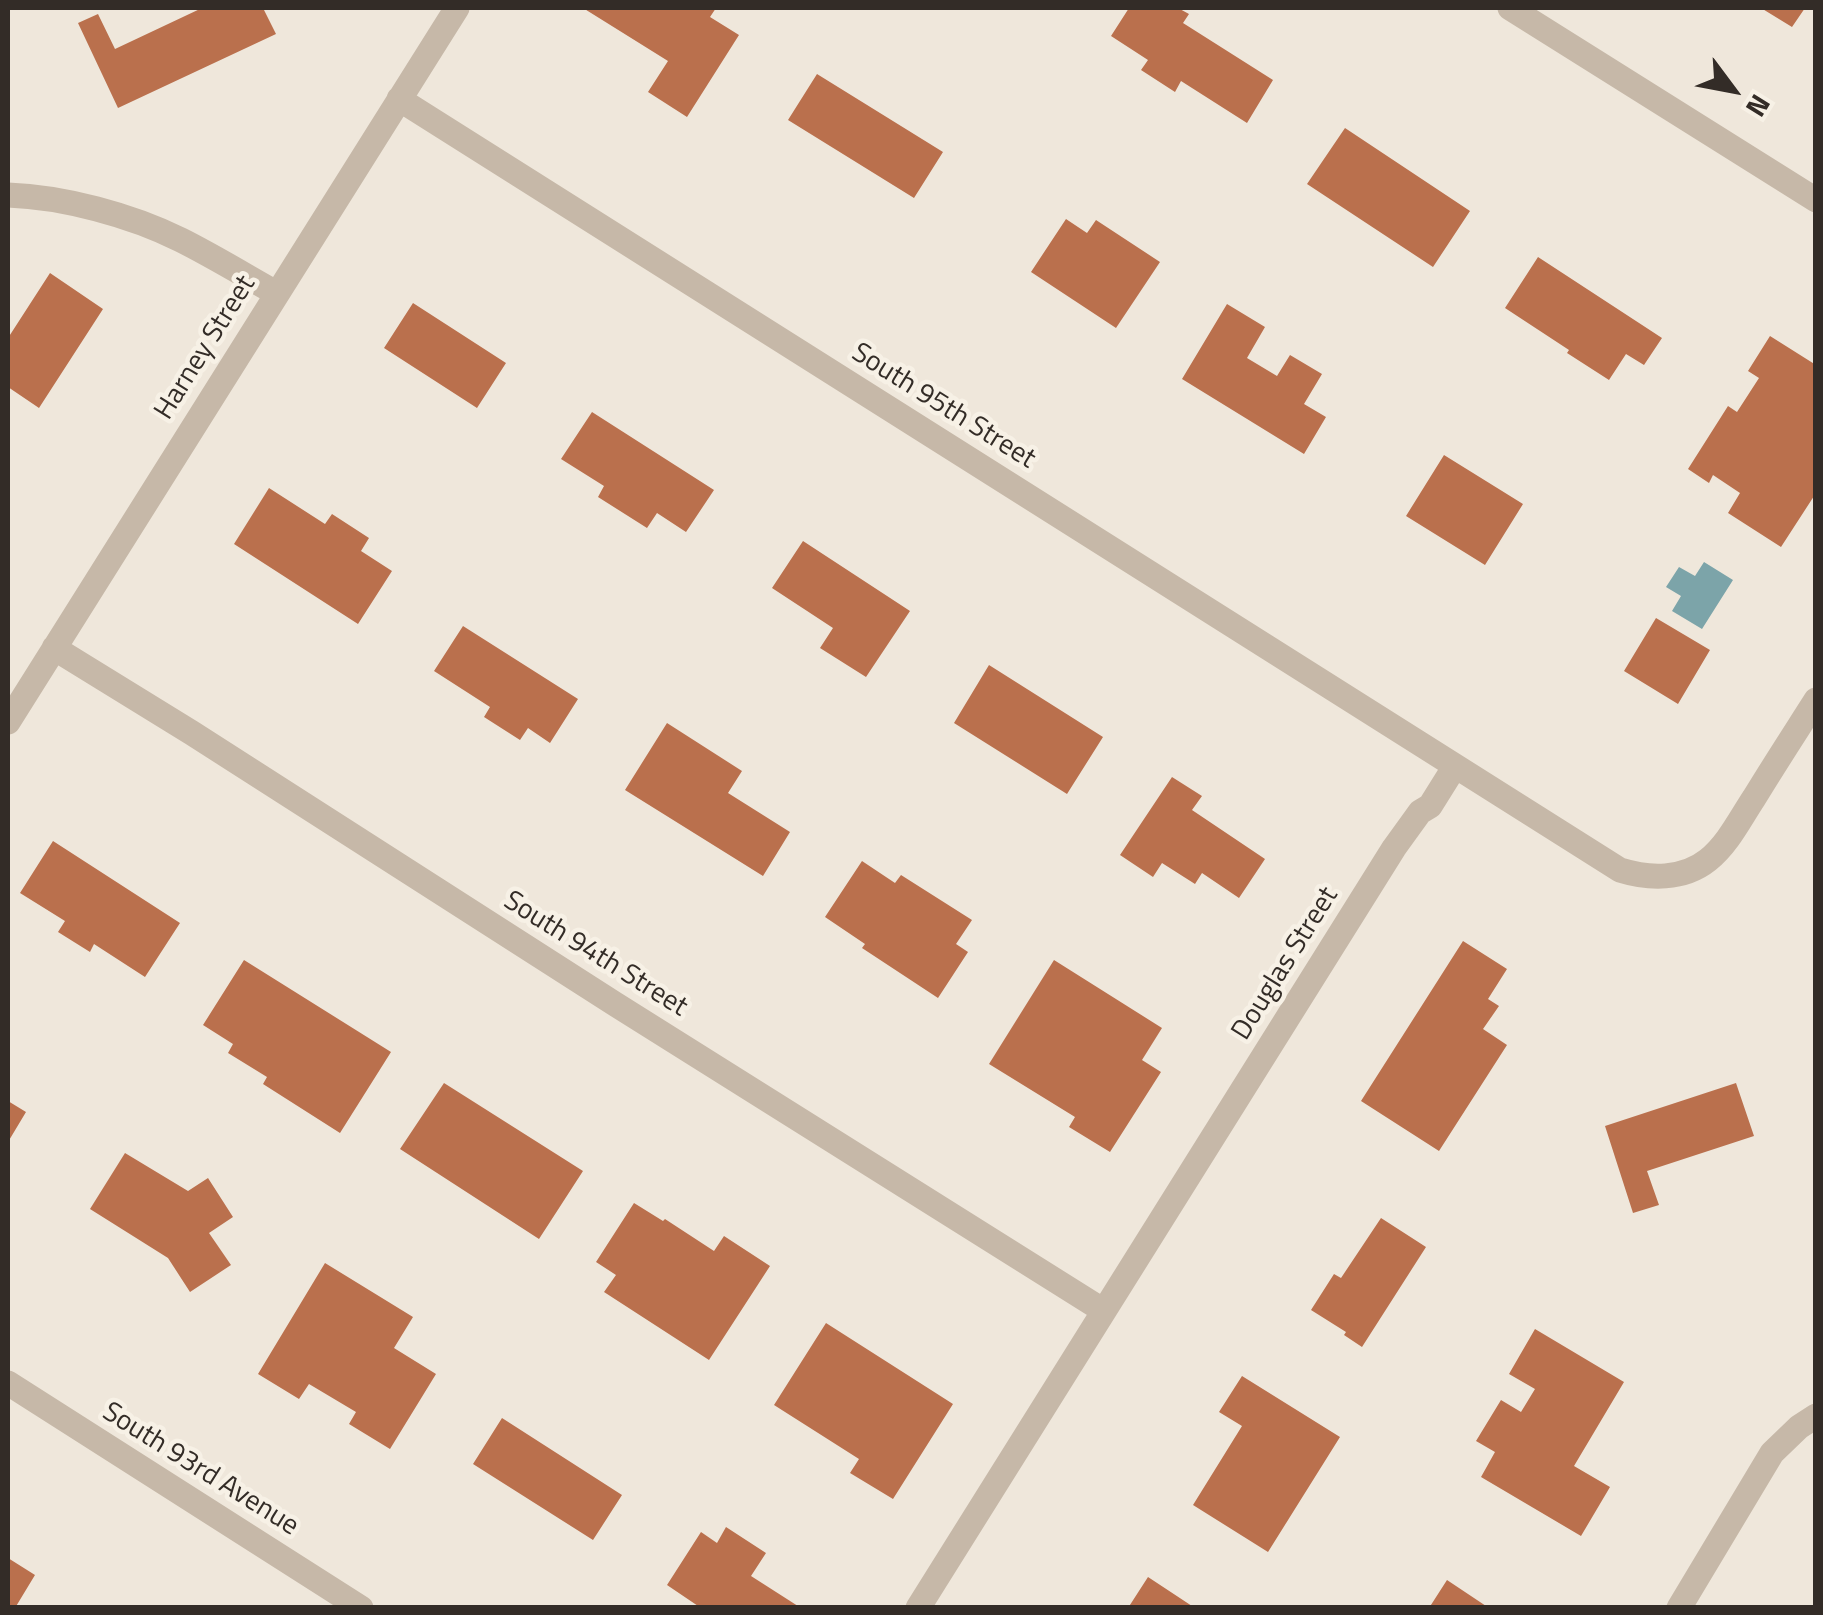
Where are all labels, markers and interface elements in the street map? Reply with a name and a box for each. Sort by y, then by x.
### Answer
north arrow [1683,40,1783,140]
text: N [1735,87,1782,126]
street label: Harney Street [148,270,264,426]
street label: South 95th Street [845,337,1041,477]
street label: Douglas Street [1226,881,1346,1047]
street label: South 94th Street [497,885,693,1025]
street label: South 93rd Avenue [96,1396,304,1544]

